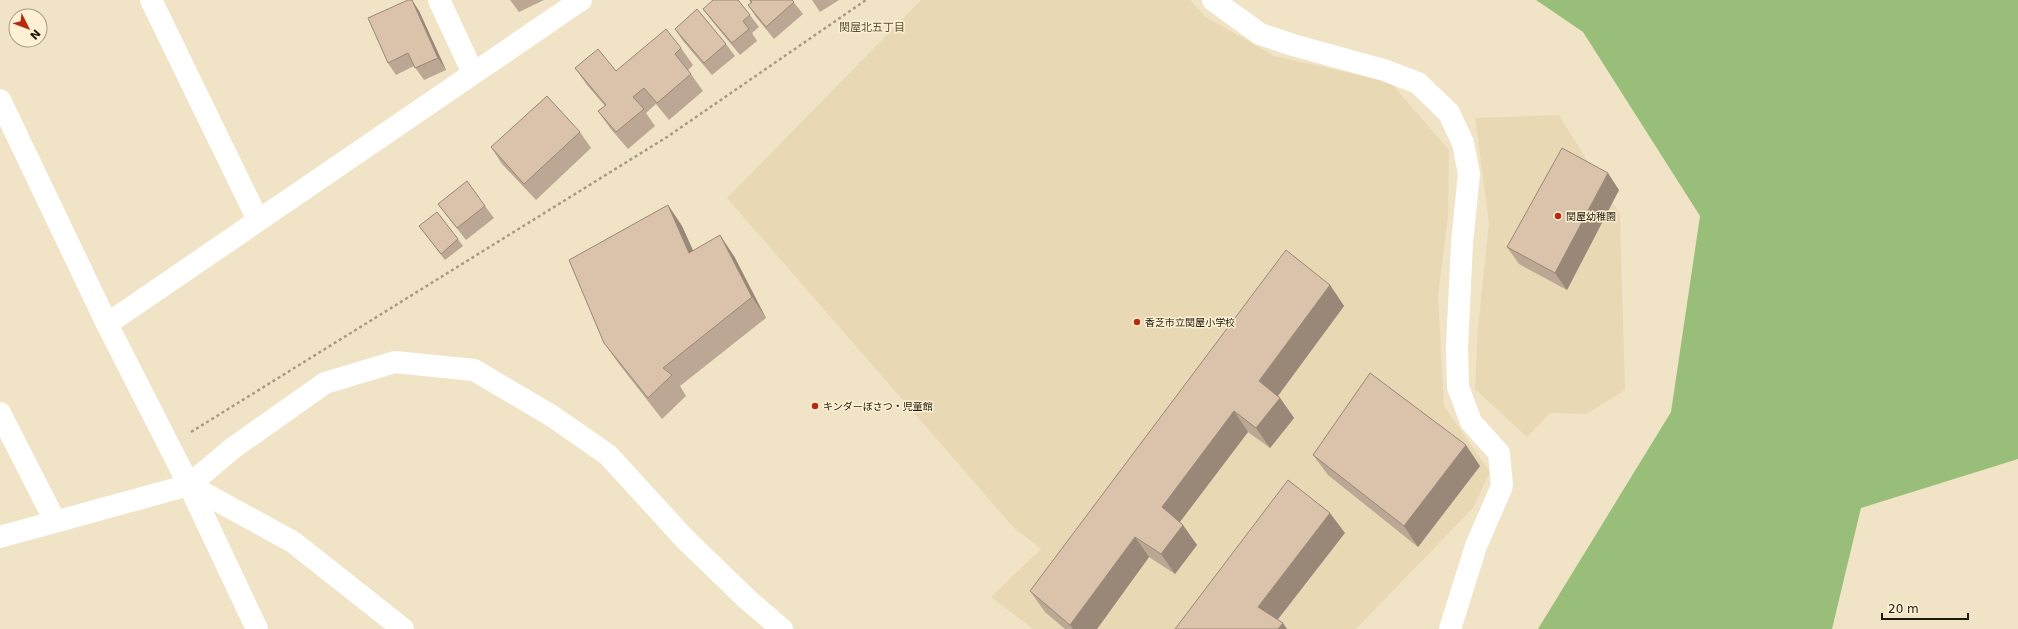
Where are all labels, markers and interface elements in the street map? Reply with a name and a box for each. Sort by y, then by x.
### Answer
north arrow [8,8,48,48]
district label: 関屋北五丁目 [839,21,905,34]
text: N [27,27,43,42]
marker: 関屋幼稚園 [1553,211,1563,221]
place label: 関屋幼稚園 [1566,211,1616,222]
marker: 香芝市立関屋小学校 [1132,317,1142,327]
place label: 香芝市立関屋小学校 [1145,317,1235,328]
marker: キンダーぼさつ・児童館 [810,401,820,411]
place label: キンダーぼさつ・児童館 [823,401,933,412]
scale bar [1882,595,1968,621]
text: 20 m [1888,602,1919,616]

